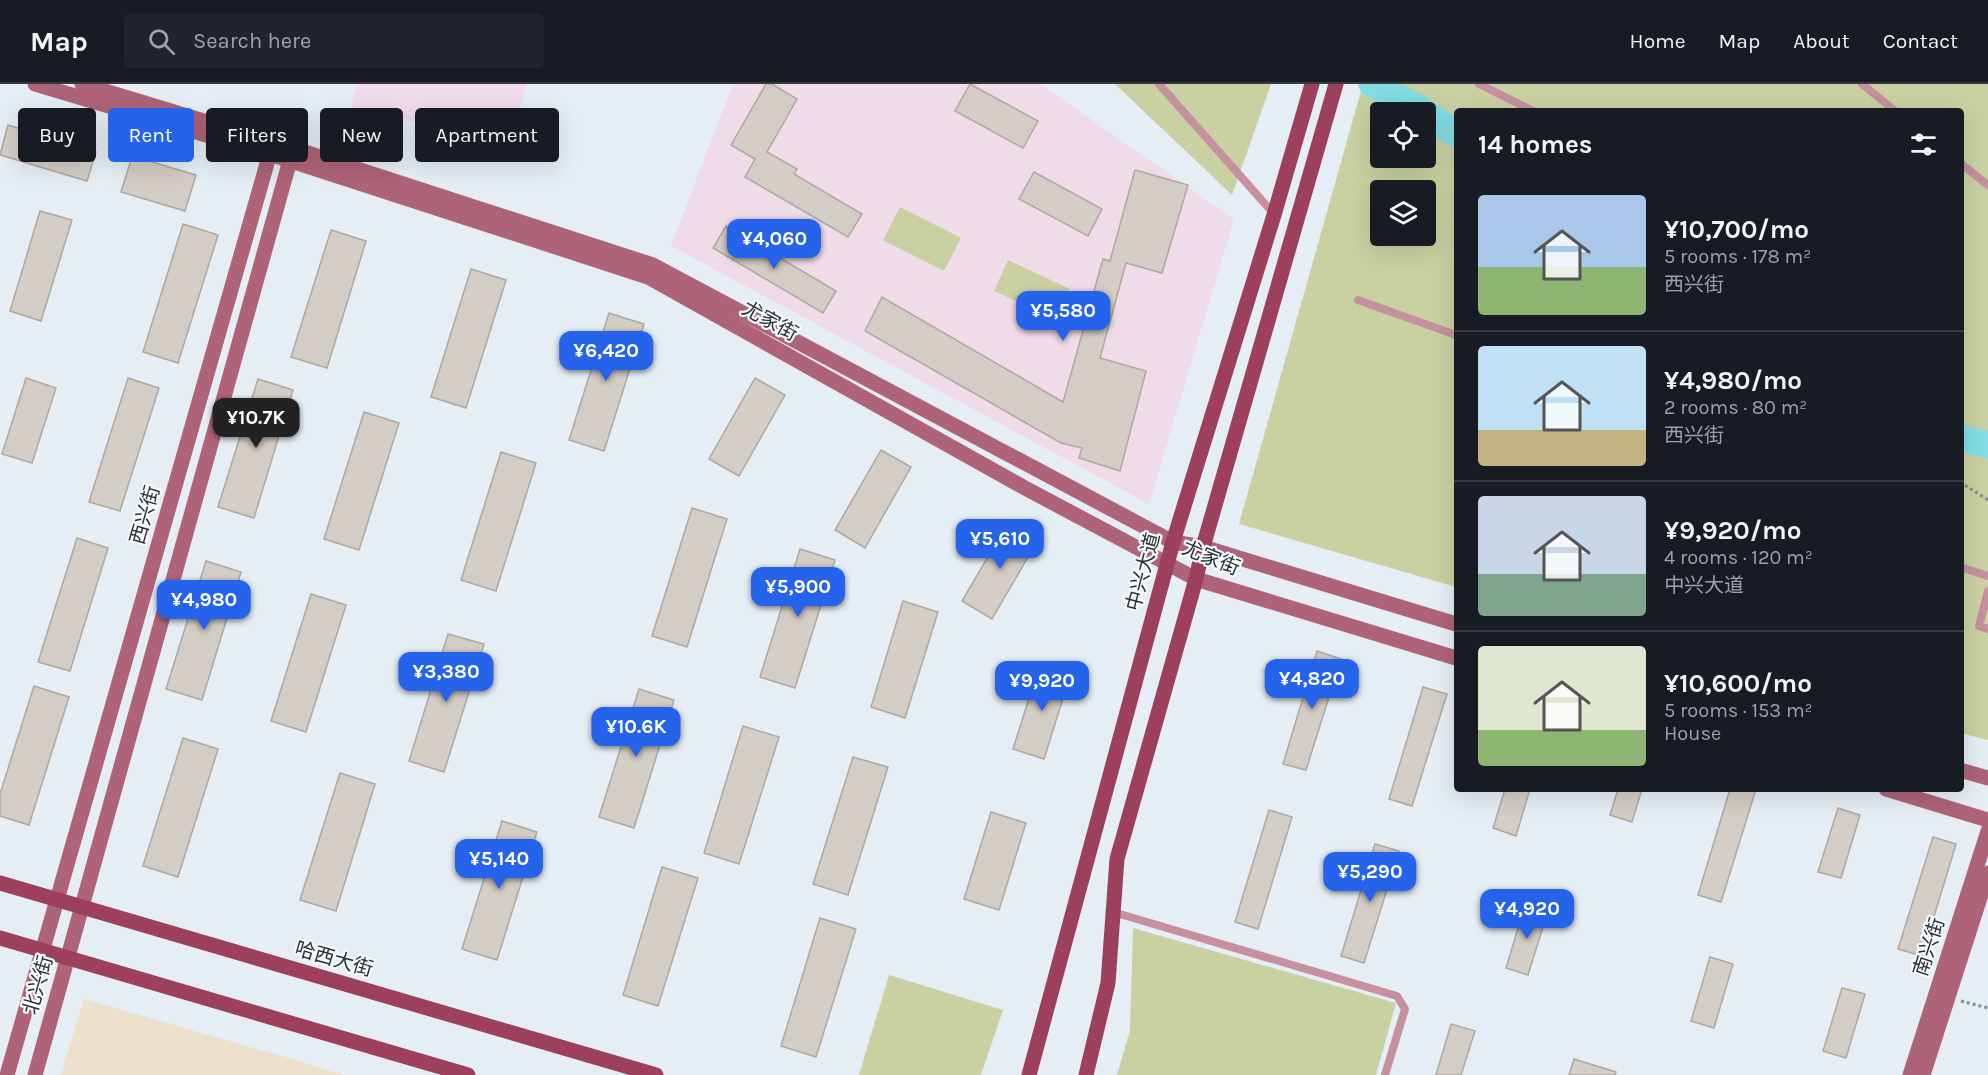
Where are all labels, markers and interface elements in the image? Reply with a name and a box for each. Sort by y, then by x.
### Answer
search box [124,14,544,68]
text: Map [30,25,88,58]
icon: search [145,25,178,58]
text: Search here [193,28,311,54]
text: Home [1630,29,1686,53]
text: Map [1719,29,1760,53]
text: About [1793,29,1850,53]
text: Contact [1883,29,1958,53]
map controls [1370,102,1436,246]
button: locate [1370,102,1436,168]
chip: Buy [18,108,96,162]
chip: Rent [108,108,194,162]
chip: Filters [206,108,308,162]
chip: New [320,108,403,162]
chip: Apartment [415,108,559,162]
icon: filters [1907,128,1940,161]
text: 14 homes [1478,129,1592,160]
button: layers [1370,180,1436,246]
text: ¥10,700/mo [1664,214,1809,245]
pin: ¥4,060 [725,219,823,270]
icon: home [1526,219,1598,291]
text: ¥4,060 [741,227,807,250]
text: 5 rooms · 178 m² [1664,245,1811,268]
text: 西兴街 [1664,273,1724,296]
pin: ¥5,580 [1014,291,1112,342]
street label: 尤家街 [738,296,802,346]
text: ¥5,580 [1030,299,1096,322]
pin: ¥6,420 [557,331,655,382]
text: ¥6,420 [573,339,639,362]
text: ¥4,980/mo [1664,365,1802,396]
icon: home [1526,370,1598,442]
text: 2 rooms · 80 m² [1664,396,1807,419]
pin: ¥10.7K [207,398,305,449]
text: ¥10.7K [227,406,285,429]
text: 西兴街 [1664,424,1724,447]
street label: 西兴街 [126,483,164,547]
text: ¥9,920/mo [1664,515,1801,546]
pin: ¥5,610 [951,519,1049,570]
icon: home [1526,520,1598,592]
text: ¥5,610 [970,527,1030,550]
street label: 中兴大道 [1122,530,1164,614]
street label: 尤家街 [1179,536,1243,580]
text: 4 rooms · 120 m² [1664,546,1813,569]
pin: ¥5,900 [749,567,847,618]
text: 中兴大道 [1664,574,1744,597]
text: ¥5,900 [765,575,831,598]
pin: ¥4,980 [155,580,253,631]
text: ¥4,980 [171,588,237,611]
pin: ¥3,380 [397,652,495,703]
pin: ¥4,820 [1263,659,1361,710]
text: ¥3,380 [412,660,480,683]
pin: ¥9,920 [993,661,1091,712]
text: ¥4,820 [1279,667,1345,690]
text: ¥10,600/mo [1664,668,1812,699]
text: ¥9,920 [1009,669,1075,692]
icon: home [1526,670,1598,742]
text: 5 rooms · 153 m² [1664,699,1813,722]
pin: ¥10.6K [587,707,685,758]
text: ¥10.6K [605,715,667,738]
text: House [1664,722,1721,745]
pin: ¥5,140 [450,839,548,890]
text: ¥5,140 [469,847,529,870]
pin: ¥5,290 [1321,852,1419,903]
text: ¥5,290 [1337,860,1403,883]
pin: ¥4,920 [1478,889,1576,940]
text: ¥4,920 [1494,897,1560,920]
street label: 南兴街 [1909,915,1949,979]
street label: 哈西大街 [292,937,376,981]
street label: 北兴街 [19,953,57,1017]

